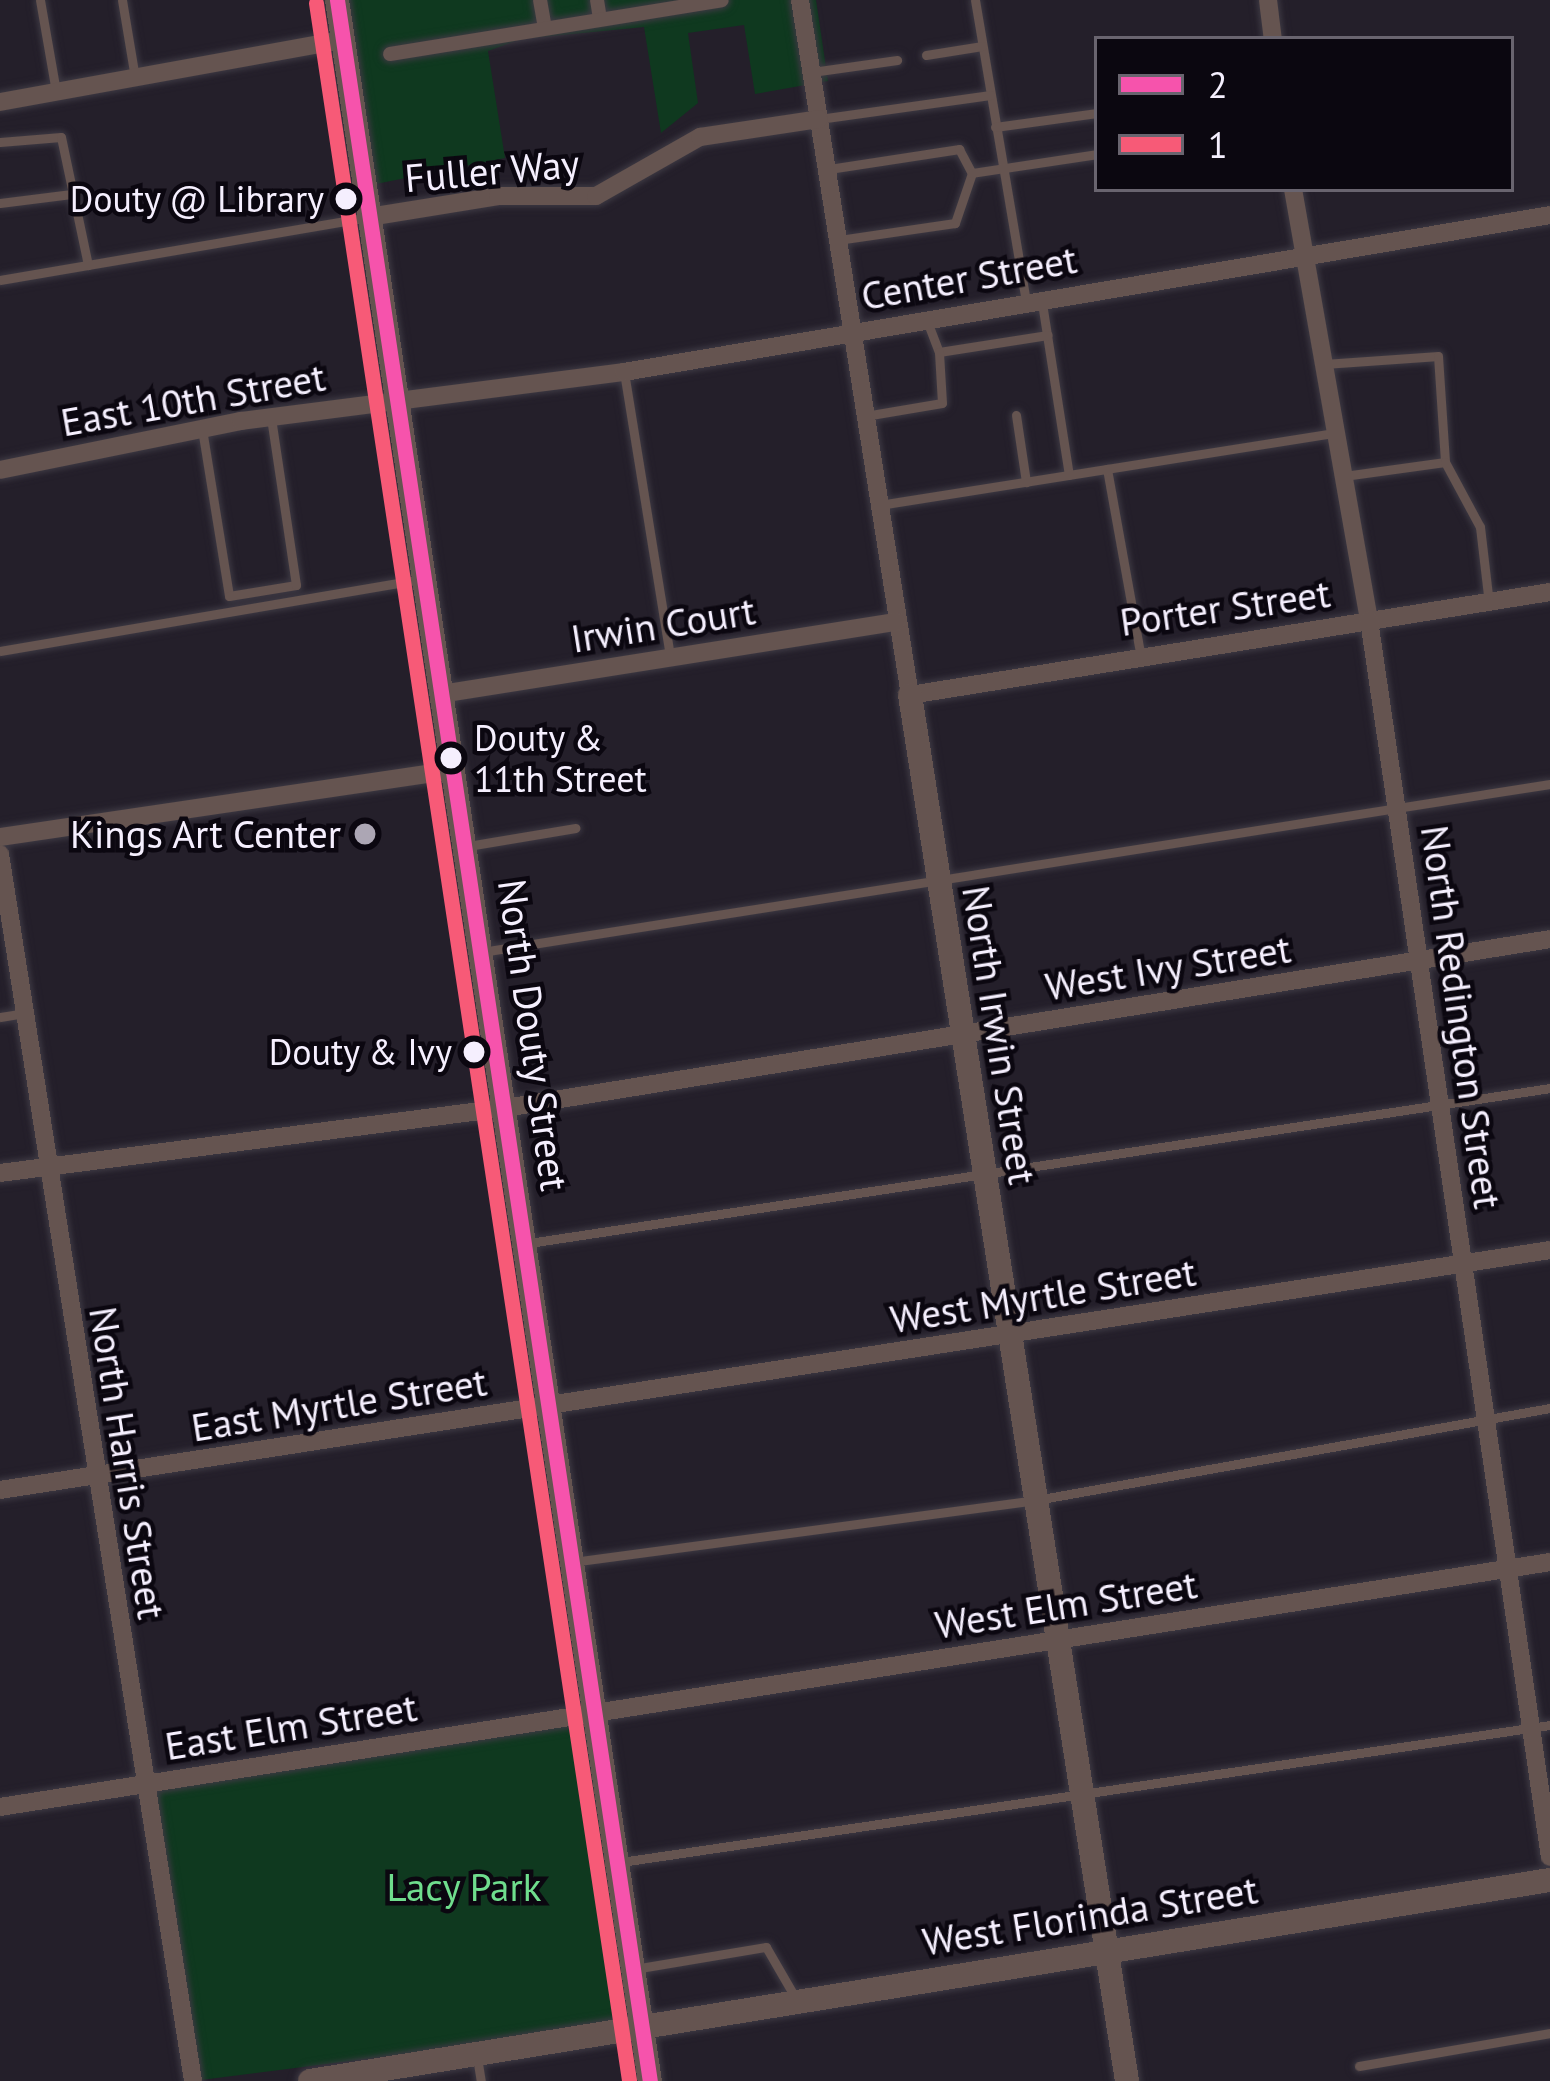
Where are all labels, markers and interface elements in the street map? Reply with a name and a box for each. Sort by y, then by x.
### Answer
legend [1094,36,1514,192]
text: 2 [1208,61,1228,108]
text: 1 [1208,121,1228,168]
street label: Fuller Way [402,140,582,202]
place label: Douty @ Library [68,177,324,221]
marker: Douty @ Library [335,188,357,210]
street label: Center Street [858,236,1080,320]
street label: East 10th Street [57,354,329,446]
street label: Porter Street [1117,570,1333,646]
street label: Irwin Court [568,587,758,663]
place label: Douty & 11th Street [474,715,647,800]
marker: Douty & 11th Street [440,747,462,769]
place label: Kings Art Center [69,811,341,857]
marker: Kings Art Center [352,821,378,847]
street label: North Redington Street [1411,822,1511,1212]
street label: North Douty Street [488,876,578,1194]
street label: North Irwin Street [952,882,1046,1188]
street label: West Ivy Street [1041,925,1295,1011]
place label: Douty & Ivy [267,1030,452,1074]
marker: Douty & Ivy [463,1041,485,1063]
street label: West Myrtle Street [887,1249,1199,1343]
street label: North Harris Street [79,1304,175,1622]
street label: East Myrtle Street [188,1359,490,1451]
street label: West Elm Street [932,1561,1200,1649]
street label: East Elm Street [162,1684,420,1770]
park label: Lacy Park [386,1864,542,1910]
street label: West Florinda Street [919,1866,1261,1966]

